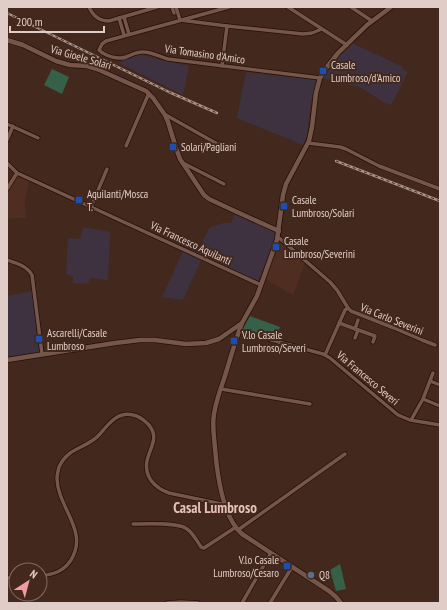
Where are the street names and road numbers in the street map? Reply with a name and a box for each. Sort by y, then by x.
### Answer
street label: Via Gioele Solari [48,41,113,72]
street label: Via Tomasino d'Amico [163,41,246,67]
street label: Via Francesco Aquilanti [147,218,234,268]
street label: Via Carlo Severini [358,300,426,338]
street label: Via Francesco Severi [333,347,402,408]

